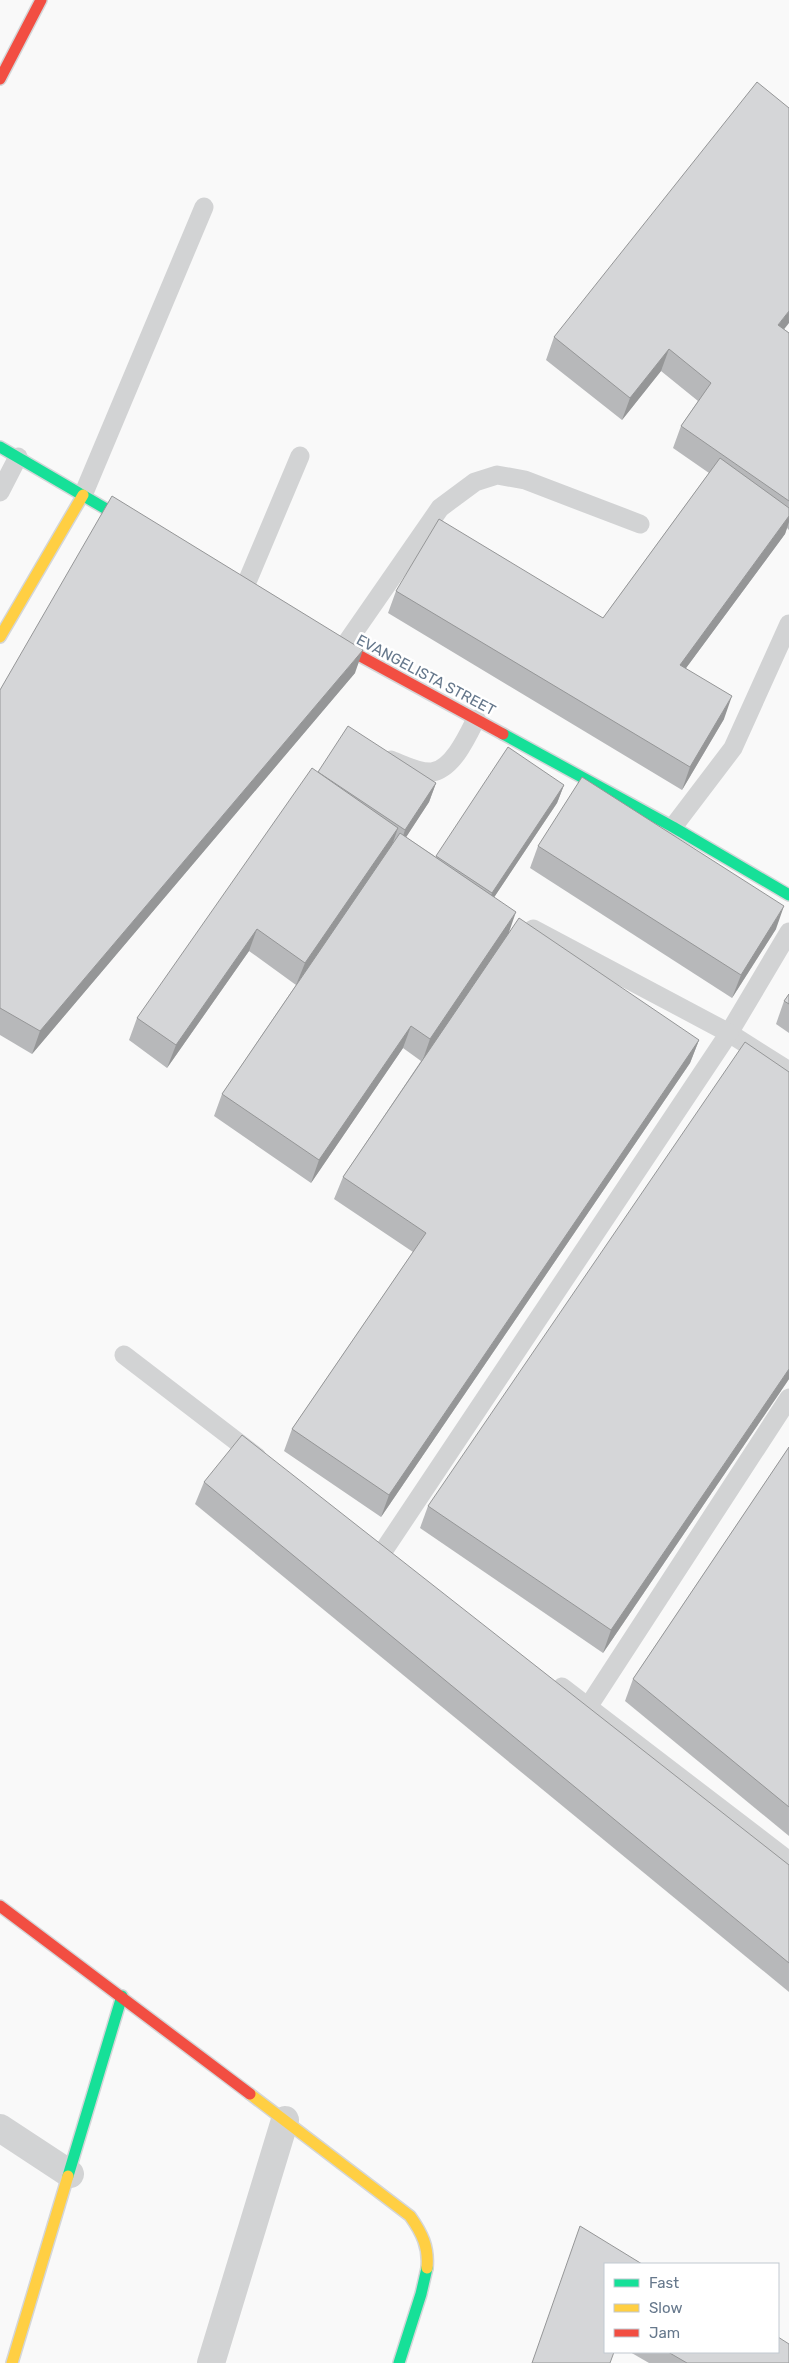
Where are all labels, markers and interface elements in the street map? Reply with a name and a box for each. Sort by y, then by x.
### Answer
street label: EVANGELISTA STREET [353,631,499,719]
legend [604,2263,779,2353]
text: Fast [649,2274,679,2292]
text: Slow [649,2299,682,2317]
text: Jam [649,2324,680,2342]

